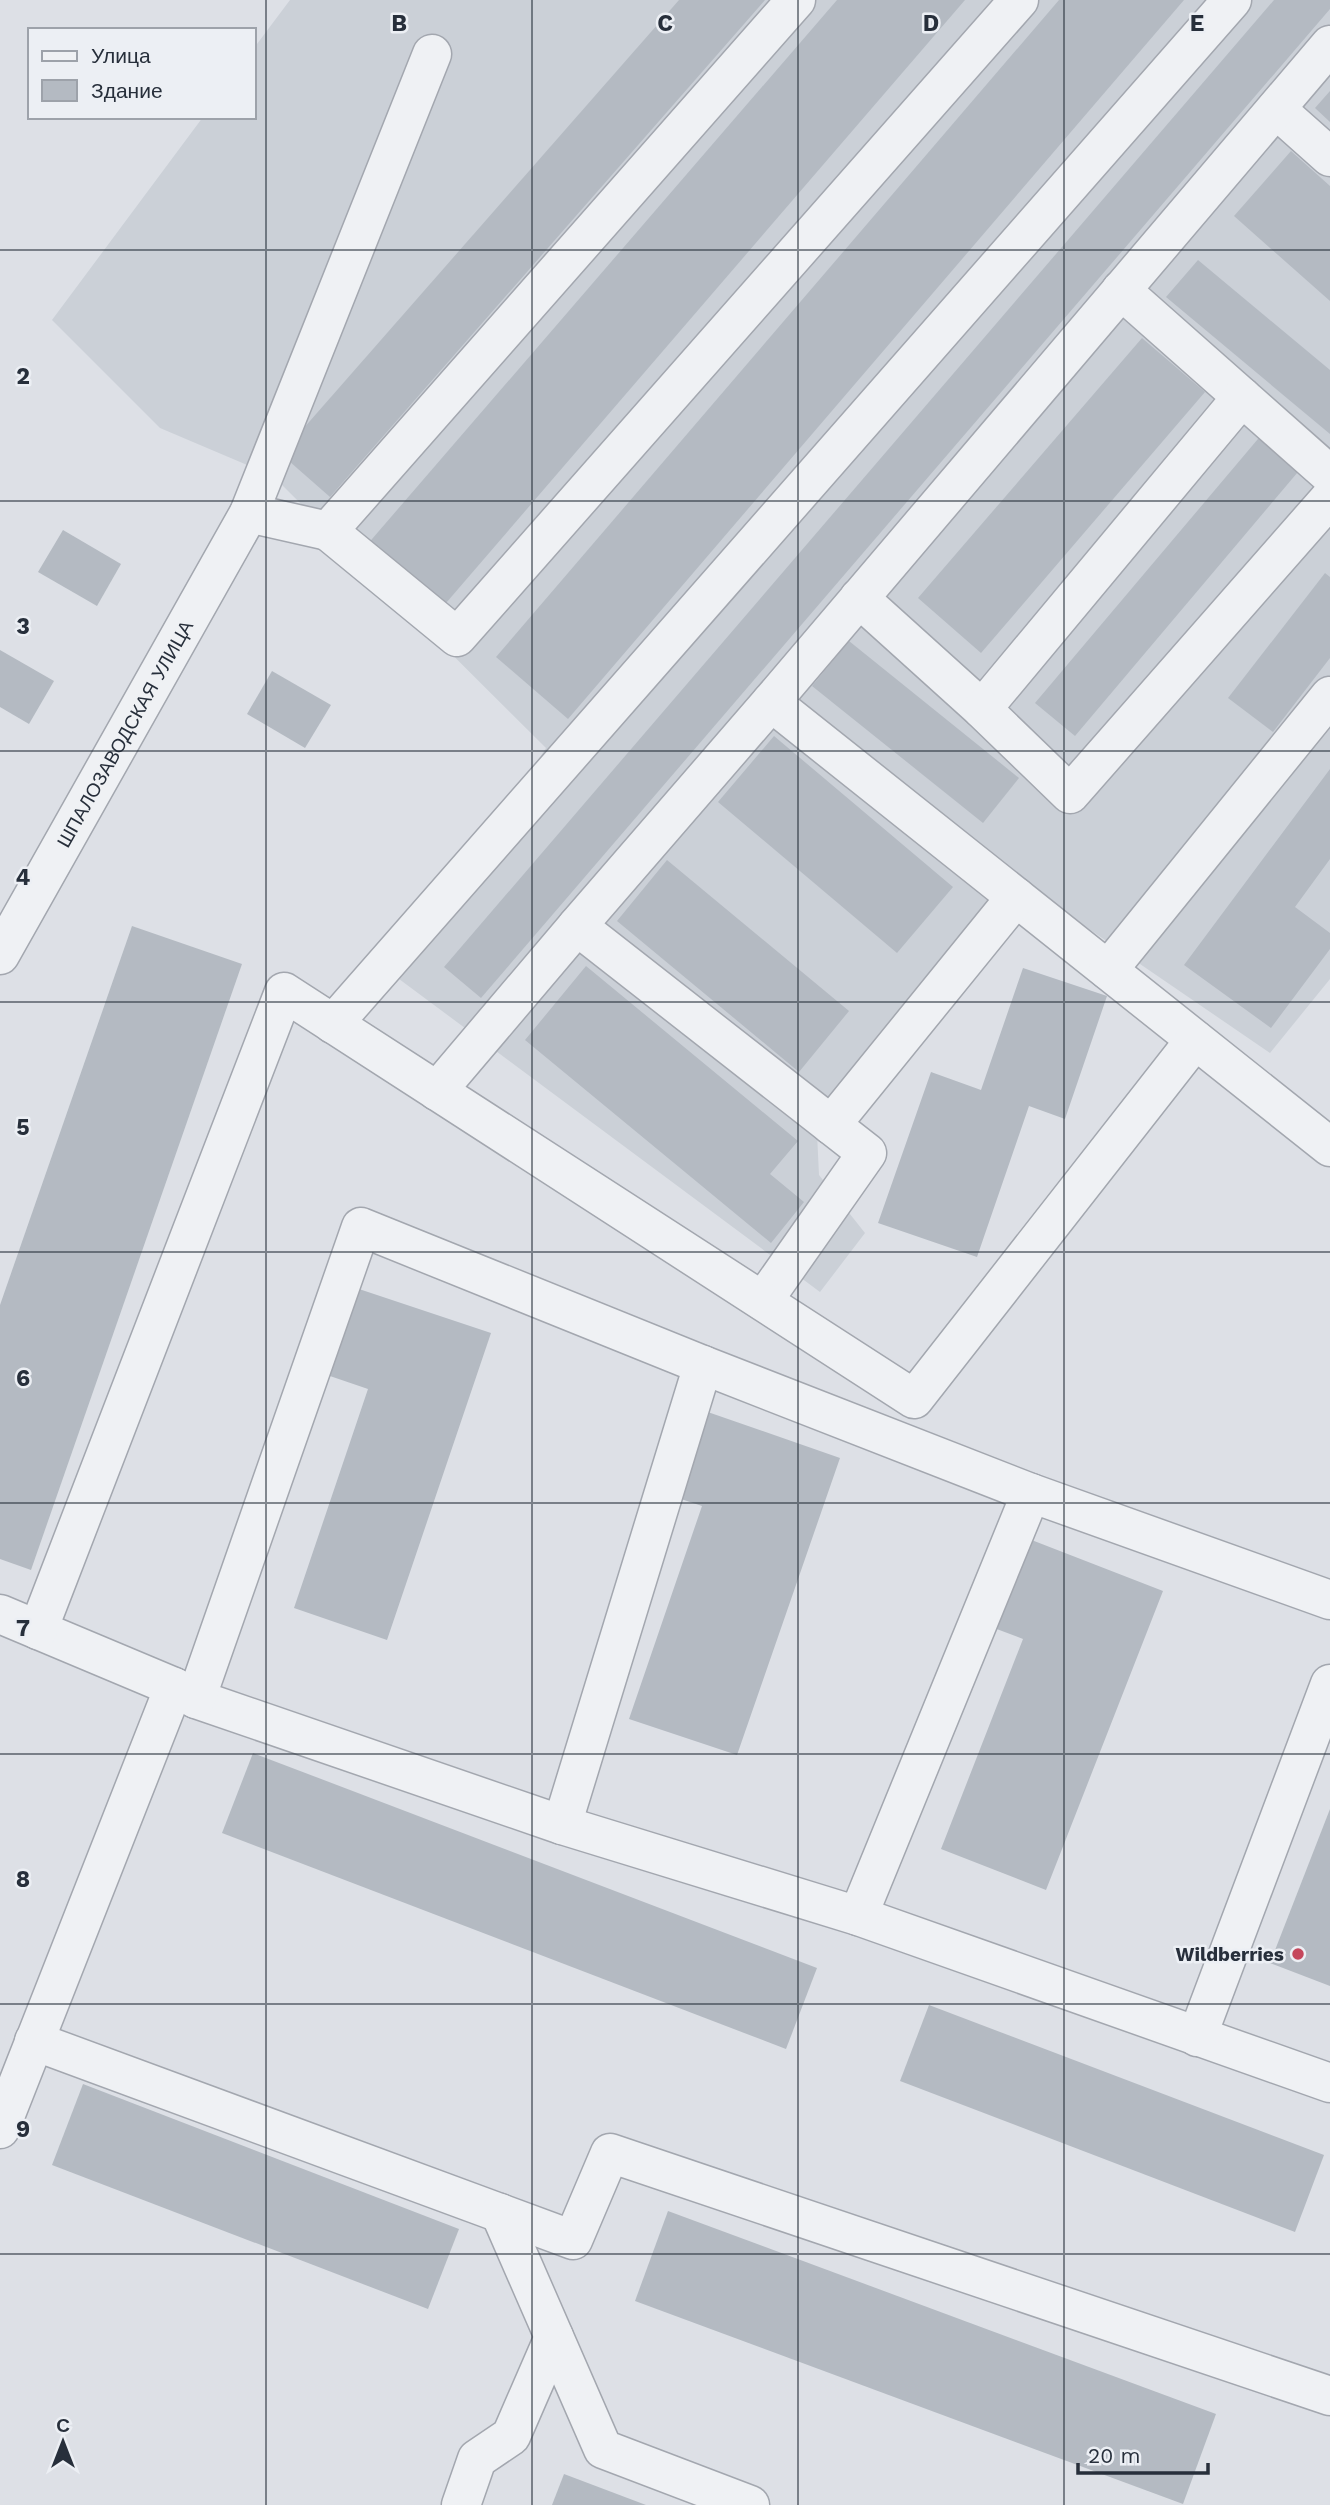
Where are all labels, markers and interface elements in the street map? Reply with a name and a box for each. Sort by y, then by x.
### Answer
text: B [391,10,407,37]
text: C [657,10,673,37]
text: D [923,10,939,37]
text: E [1190,10,1204,37]
legend [28,28,256,119]
text: Улица [91,43,151,68]
text: Здание [91,78,163,103]
text: 2 [16,363,30,390]
text: 3 [16,613,30,640]
street label: ШПАЛОЗАВОДСКАЯ УЛИЦА [52,616,198,852]
text: 4 [16,864,31,891]
text: 5 [16,1114,30,1141]
text: 6 [16,1365,30,1392]
text: 7 [16,1615,30,1642]
text: 8 [16,1866,30,1893]
place label: Wildberries [1175,1943,1284,1966]
marker: Wildberries [1290,1946,1306,1962]
text: 9 [16,2116,30,2143]
north arrow [28,2407,98,2477]
text: С [56,2414,70,2437]
scale bar [1078,2432,1208,2476]
text: 20 m [1088,2443,1140,2468]

